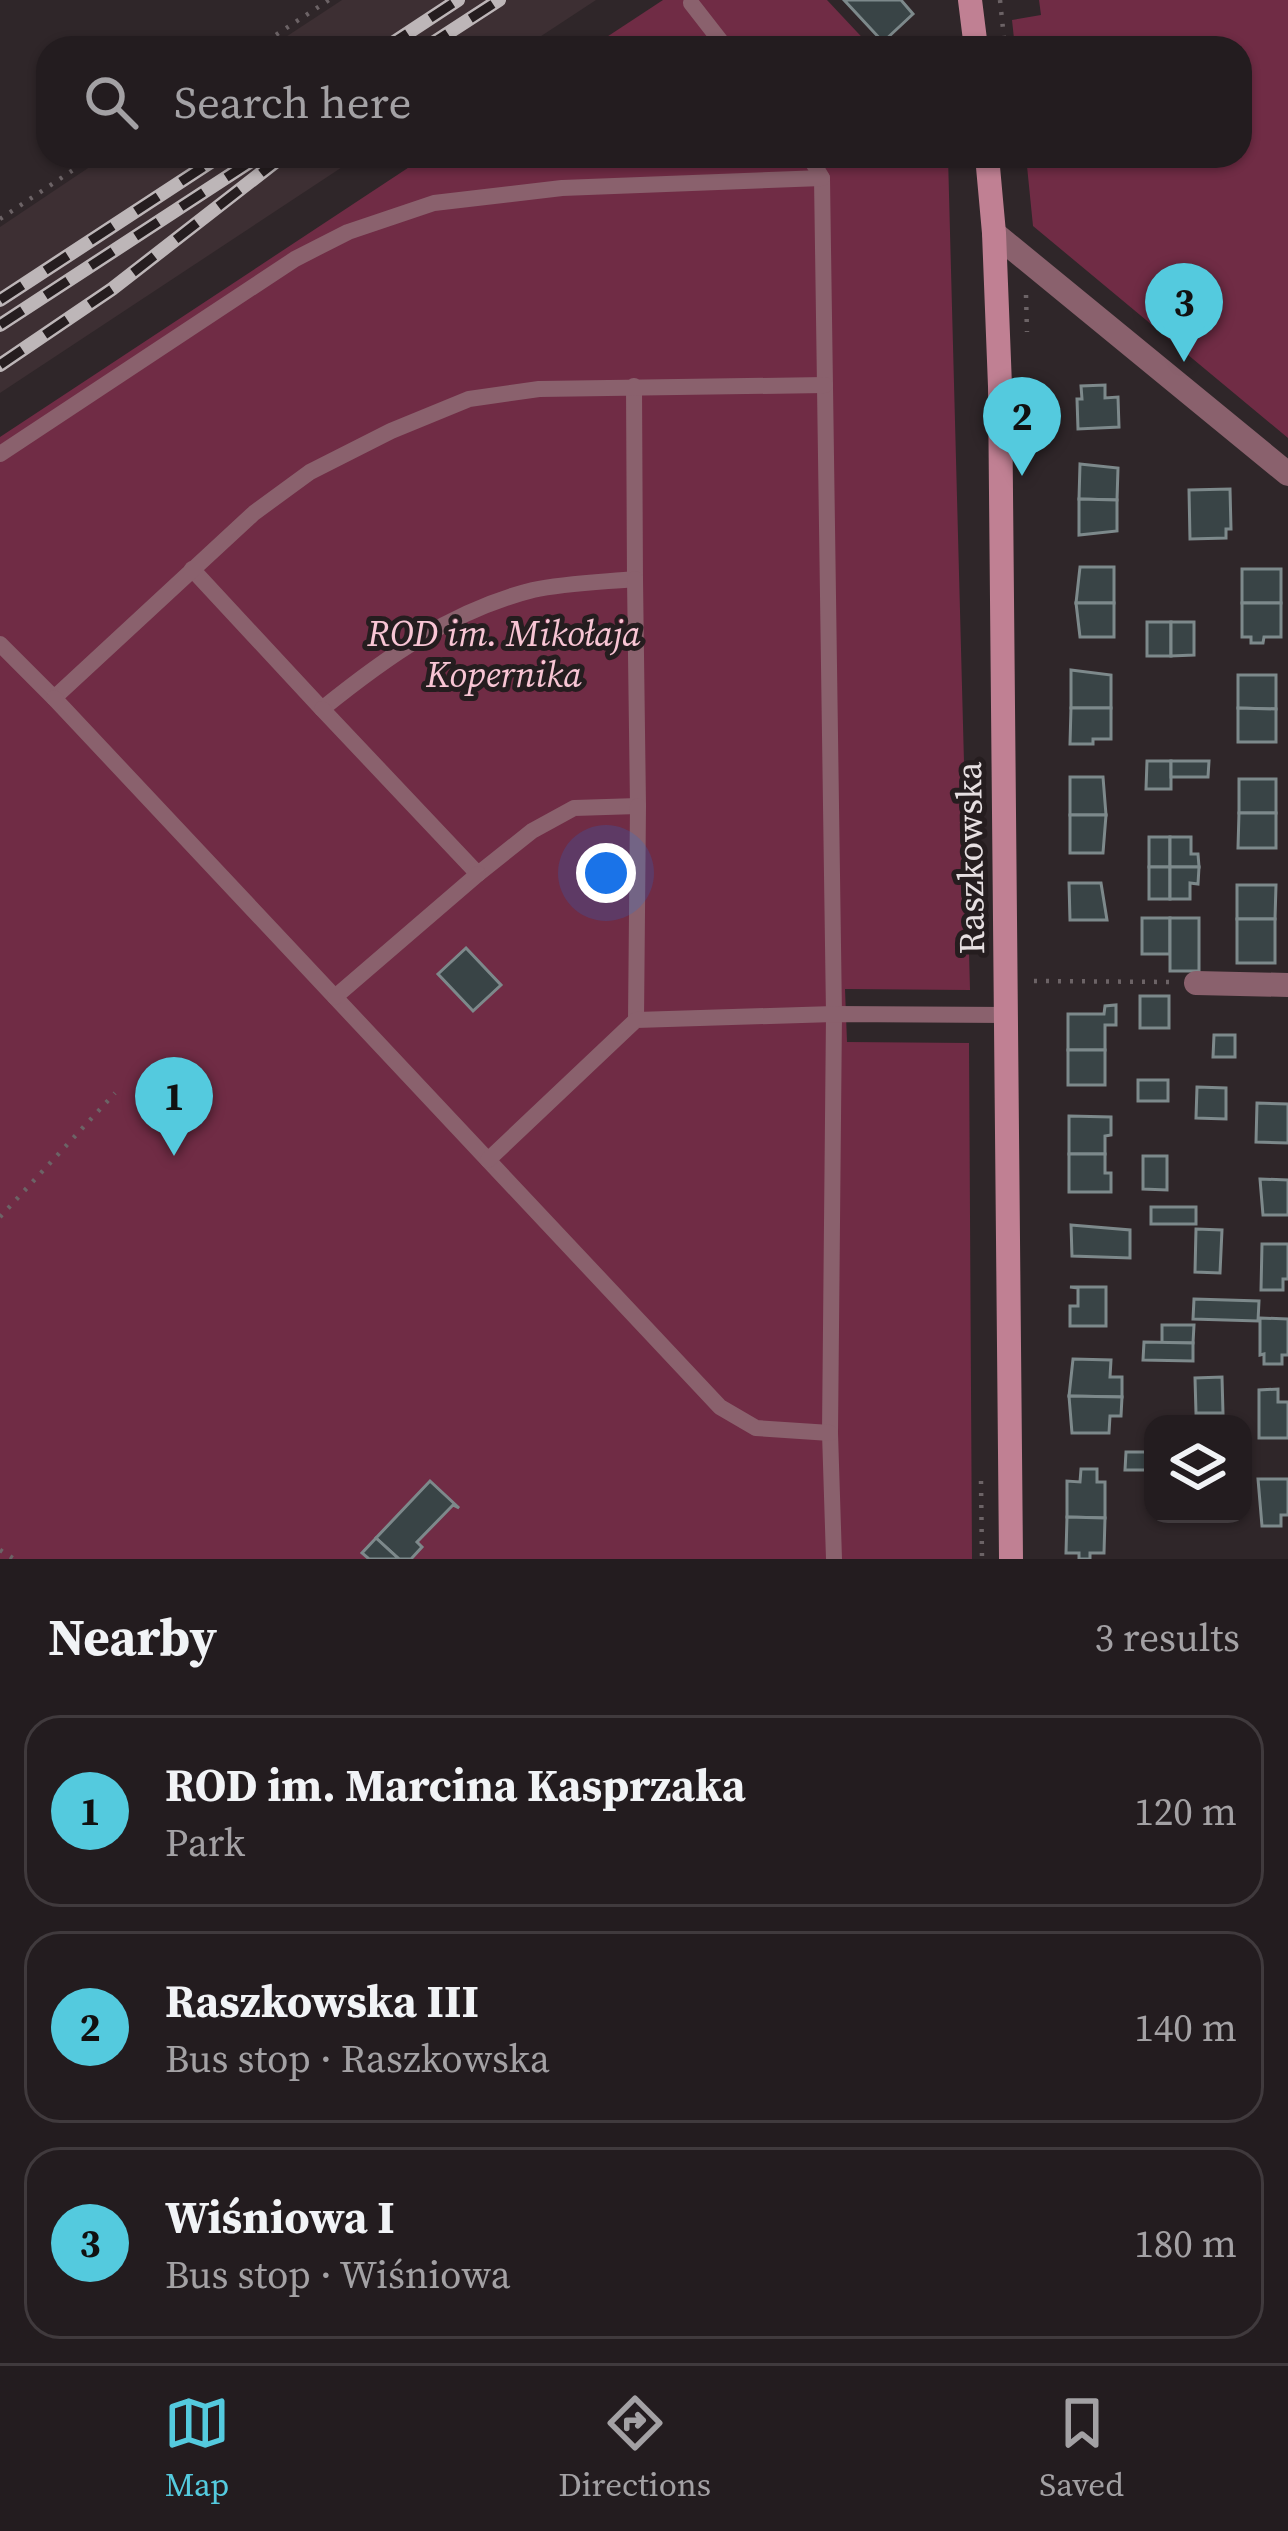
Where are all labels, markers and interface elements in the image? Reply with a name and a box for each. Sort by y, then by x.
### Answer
search box [36,36,1252,168]
icon: search [78,69,144,135]
text: Search here [174,71,411,133]
pin: 3 [1145,263,1223,362]
pin: 2 [983,377,1061,476]
park label: ROD im. Mikołaja Kopernika [366,609,641,699]
street label: Raszkowska [944,760,996,955]
your location [576,843,636,903]
pin: 1 [135,1057,213,1156]
map controls [1144,1415,1252,1523]
button: layers [1144,1415,1252,1523]
text: Nearby [48,1602,217,1672]
text: 3 results [1095,1611,1240,1664]
text: ROD im. Marcina Kasprzaka [165,1754,746,1816]
text: 1 [79,1785,101,1838]
text: 120 m [1134,1785,1237,1838]
text: Park [165,1816,245,1869]
text: Raszkowska III [165,1970,479,2032]
text: 2 [79,2001,101,2054]
text: 140 m [1134,2001,1237,2054]
text: Bus stop · Raszkowska [165,2032,550,2085]
text: Wiśniowa I [165,2186,395,2248]
text: 3 [79,2217,101,2270]
text: 180 m [1134,2217,1237,2270]
text: Bus stop · Wiśniowa [165,2248,511,2301]
tab: Map [164,2390,230,2507]
tab: Directions [558,2390,711,2507]
tab: Saved [1039,2390,1124,2507]

